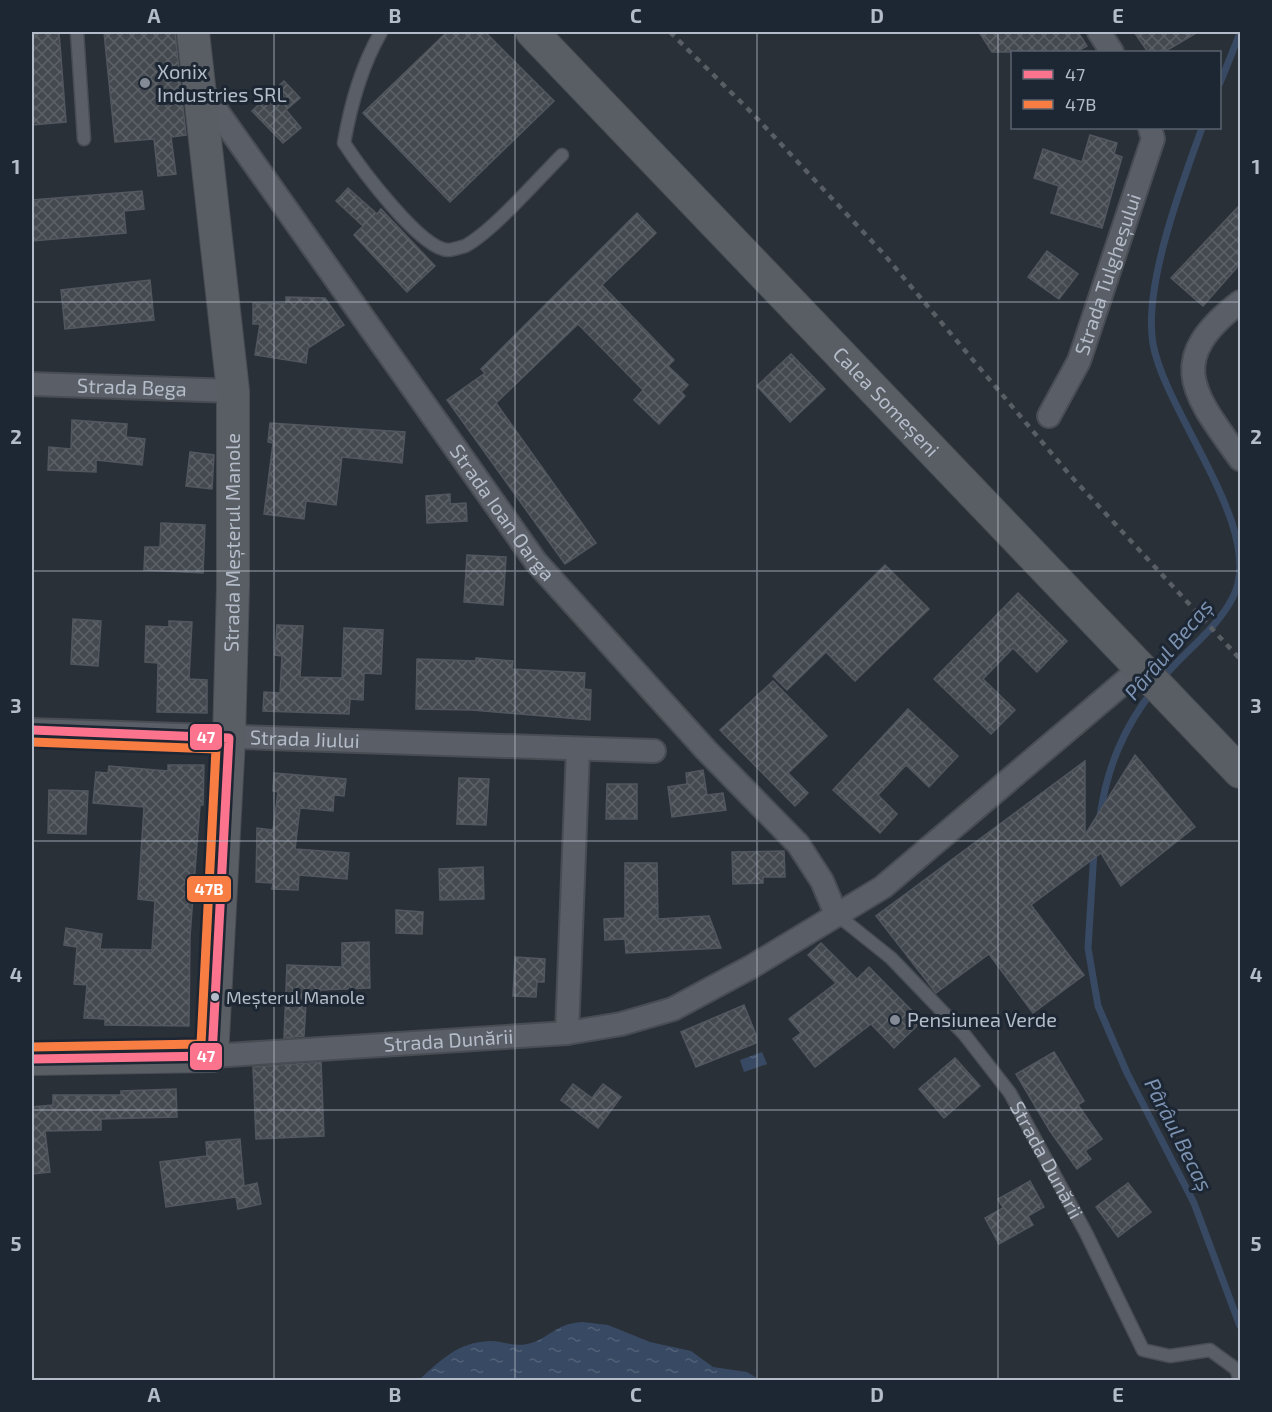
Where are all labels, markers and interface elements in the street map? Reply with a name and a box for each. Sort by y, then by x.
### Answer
text: A [147,3,161,27]
text: B [389,3,401,27]
text: C [630,3,642,27]
text: D [870,3,884,27]
text: E [1112,3,1124,27]
legend [1011,51,1221,129]
place label: Xonix Industries SRL [157,59,287,106]
text: 47 [1065,63,1085,85]
marker: Xonix Industries SRL [138,76,152,90]
text: 47B [1065,93,1096,115]
text: 1 [12,154,20,178]
text: 1 [1252,154,1260,178]
street label: Strada Tulgheșului [1069,190,1145,358]
street label: Calea Someșeni [829,341,945,461]
street label: Strada Bega [77,373,187,400]
text: 2 [10,424,22,448]
text: 2 [1250,424,1262,448]
street label: Strada Meșterul Manole [218,433,246,652]
street label: Strada Ioan Oarga [445,439,560,585]
water label: Pârâul Becaș [1119,594,1219,706]
text: 3 [10,693,22,717]
text: 3 [1250,693,1262,717]
line badge: 47 [189,723,223,751]
street label: Strada Jiului [250,724,360,752]
text: 47 [197,727,216,746]
line badge: 47B [186,875,232,903]
text: 47B [195,879,223,898]
text: 4 [10,962,23,986]
text: 4 [1250,962,1263,986]
place label: Meșterul Manole [226,986,365,1009]
marker: Meșterul Manole [209,991,221,1003]
place label: Pensiunea Verde [907,1007,1057,1031]
marker: Pensiunea Verde [888,1013,902,1027]
street label: Strada Dunării [383,1024,514,1056]
line badge: 47 [189,1042,223,1071]
text: 47 [197,1046,216,1065]
water label: Pârâul Becaș [1138,1074,1219,1196]
street label: Strada Dunării [1006,1097,1089,1222]
text: 5 [10,1231,22,1255]
text: 5 [1250,1231,1262,1255]
text: A [147,1382,161,1406]
text: B [389,1382,401,1406]
text: C [630,1382,642,1406]
text: D [870,1382,884,1406]
text: E [1112,1382,1124,1406]

